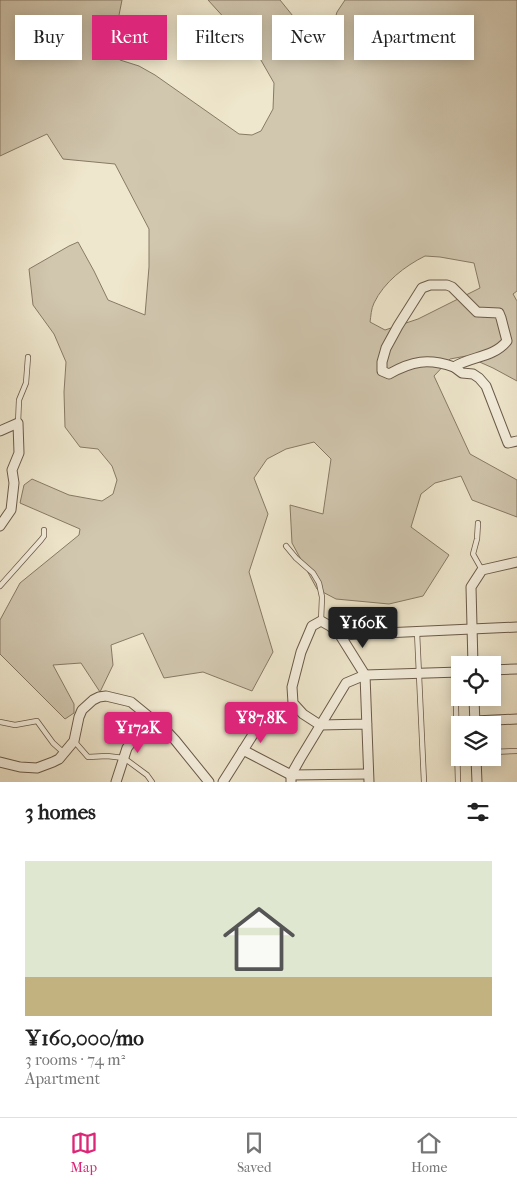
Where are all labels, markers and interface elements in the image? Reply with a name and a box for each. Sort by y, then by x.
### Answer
chip: Buy [15,15,82,60]
chip: Rent [92,15,167,60]
chip: Filters [177,15,262,60]
chip: New [272,15,344,60]
chip: Apartment [354,15,474,60]
pin: ¥160K [328,606,398,649]
text: ¥160K [339,613,387,632]
map controls [451,656,501,766]
button: locate [451,656,501,706]
pin: ¥87.8K [220,702,302,744]
text: ¥87.8K [236,708,286,727]
pin: ¥172K [103,712,173,754]
button: layers [451,716,501,766]
text: ¥172K [115,718,161,737]
icon: filters [464,798,492,826]
text: 3 homes [25,800,96,824]
icon: home [214,894,304,984]
text: ¥160,000/mo [25,1026,144,1050]
text: 3 rooms · 74 m² [25,1050,125,1069]
text: Apartment [25,1069,100,1088]
tab: Map [70,1129,98,1176]
tab: Saved [237,1129,272,1176]
tab: Home [411,1129,447,1176]

